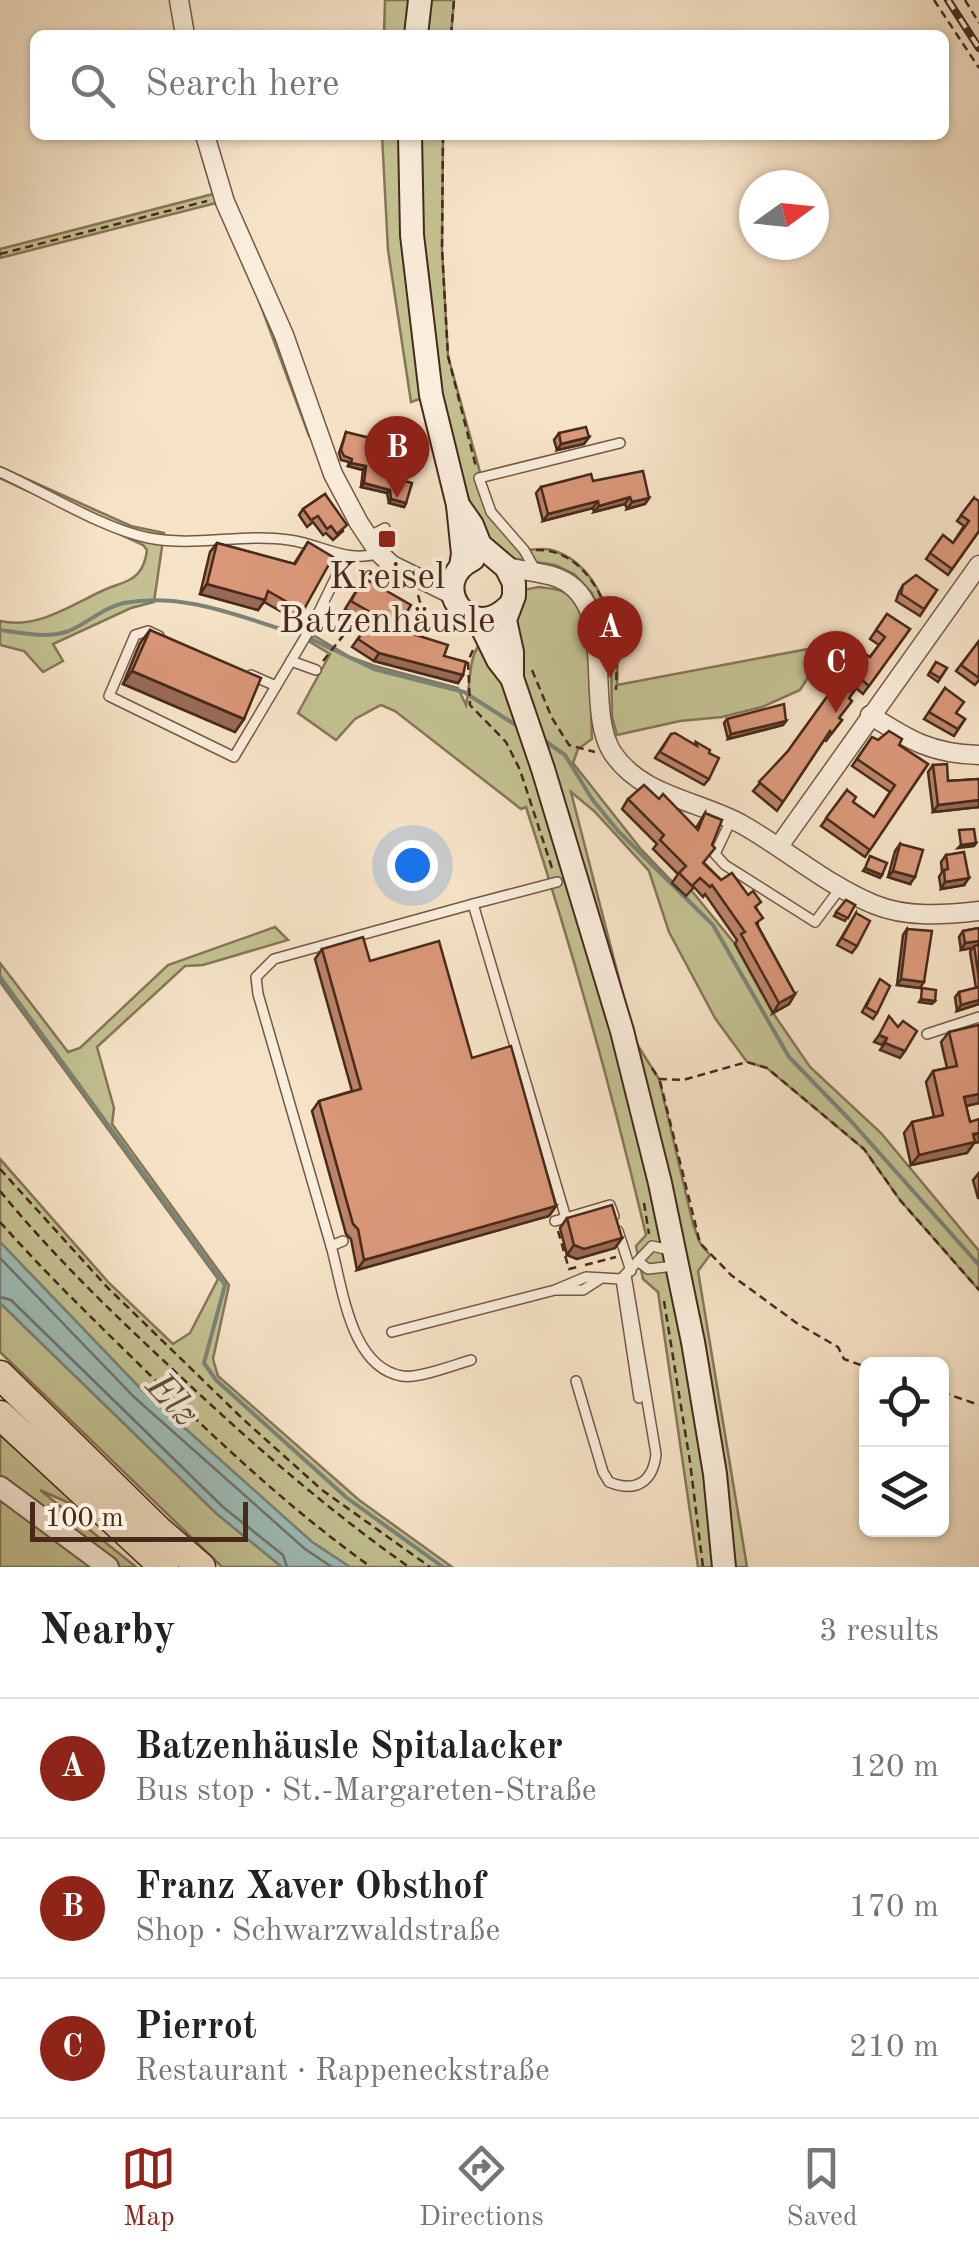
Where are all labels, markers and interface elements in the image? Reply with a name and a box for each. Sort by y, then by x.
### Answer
search box [30,30,949,140]
icon: search [65,58,120,113]
text: Search here [145,66,340,104]
north arrow [739,170,829,260]
pin: B [364,416,430,498]
marker: Kreisel Batzenhäusle [376,528,398,550]
place label: Kreisel Batzenhäusle [279,559,495,641]
pin: A [578,596,642,678]
pin: C [804,630,868,713]
your location [387,840,438,891]
map controls [859,1357,949,1537]
button: locate [859,1357,949,1447]
water label: Elz [136,1366,205,1436]
button: layers [859,1447,949,1537]
scale bar [30,1497,248,1542]
text: 100 m [45,1505,124,1533]
text: Nearby [40,1611,176,1653]
text: 3 results [819,1616,939,1648]
text: Batzenhäusle Spitalacker [135,1729,563,1767]
text: A [60,1752,85,1784]
text: 120 m [849,1752,939,1784]
text: Bus stop · St.-Margareten-Straße [135,1776,597,1808]
text: Franz Xaver Obsthof [135,1869,486,1907]
text: B [61,1892,84,1924]
text: 170 m [849,1892,939,1924]
text: Shop · Schwarzwaldstraße [135,1916,500,1948]
text: Pierrot [135,2009,257,2047]
text: C [62,2032,83,2064]
text: 210 m [849,2032,939,2064]
text: Restaurant · Rappeneckstraße [135,2056,550,2088]
tab: Map [121,2141,176,2236]
tab: Directions [419,2141,544,2236]
tab: Saved [786,2141,858,2236]

